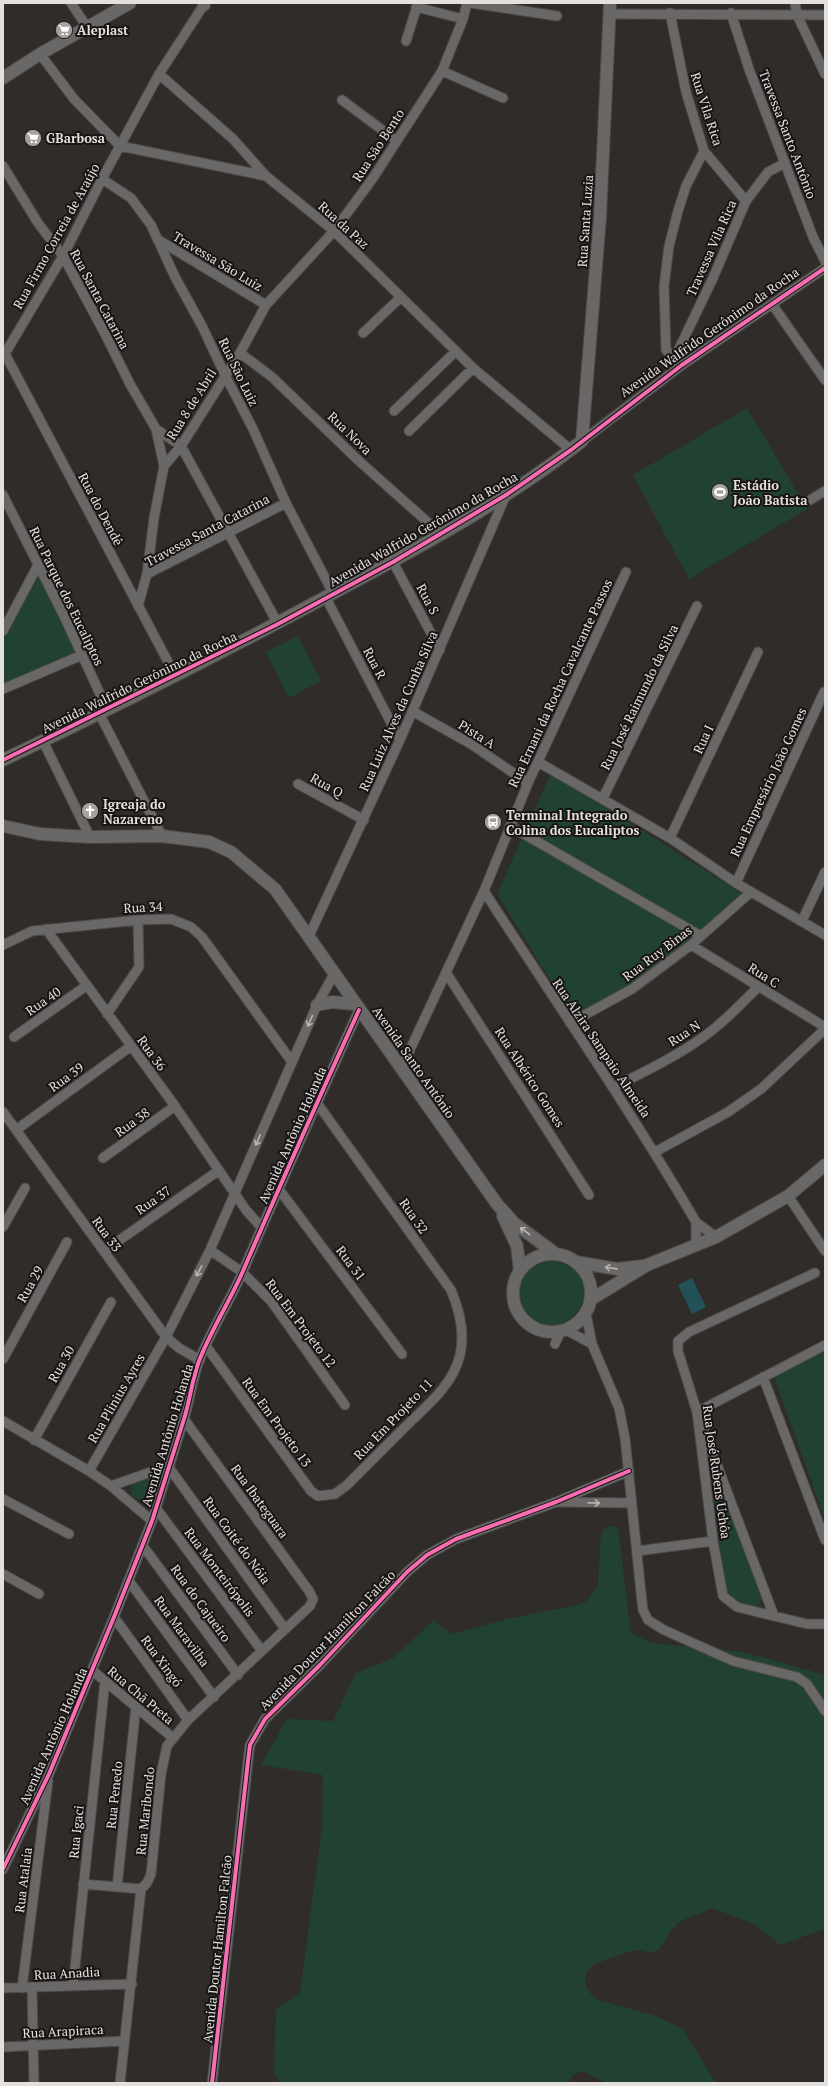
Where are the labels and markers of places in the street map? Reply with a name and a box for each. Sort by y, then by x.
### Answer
supermarket icon: Aleplast [54,20,74,40]
place label: Aleplast [77,21,129,39]
supermarket icon: GBarbosa [23,128,43,148]
place label: GBarbosa [46,129,106,147]
place label: Estádio João Batista [733,476,808,509]
sports icon: Estádio João Batista [710,482,730,502]
place label: Igreaja do Nazareno [103,795,166,828]
church icon: Igreaja do Nazareno [80,801,100,821]
place label: Terminal Integrado Colina dos Eucaliptos [506,806,639,839]
bus stop icon: Terminal Integrado Colina dos Eucaliptos [483,812,503,832]

